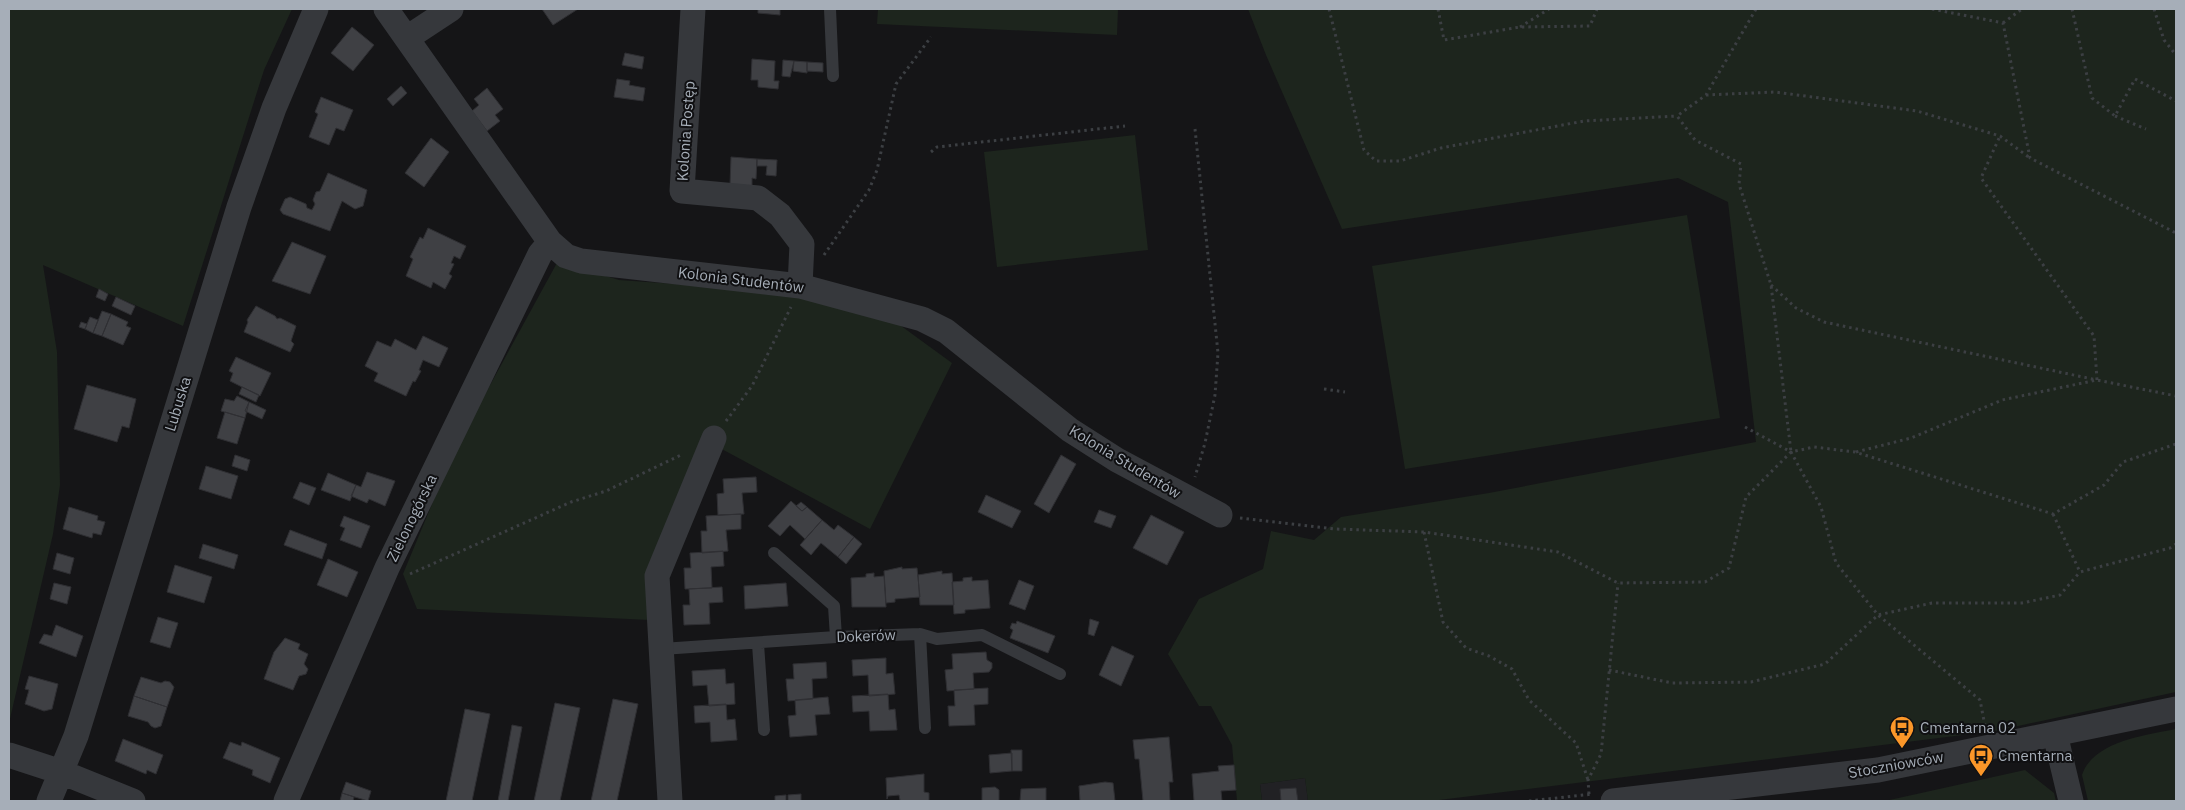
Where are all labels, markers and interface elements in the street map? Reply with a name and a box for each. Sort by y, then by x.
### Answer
street label: Kolonia Postęp [673,80,698,182]
street label: Kolonia Studentów [677,262,806,297]
street label: Lubuska [160,374,195,434]
street label: Kolonia Studentów [1066,421,1185,503]
street label: Zielonogórska [382,471,441,565]
street label: Dokerów [836,625,897,646]
bus stop icon: Cmentarna 02 [1889,715,1915,749]
place label: Cmentarna 02 [1920,718,2016,737]
bus stop icon: Cmentarna [1968,743,1994,777]
place label: Cmentarna [1998,746,2072,765]
street label: Stoczniowców [1847,747,1945,782]

